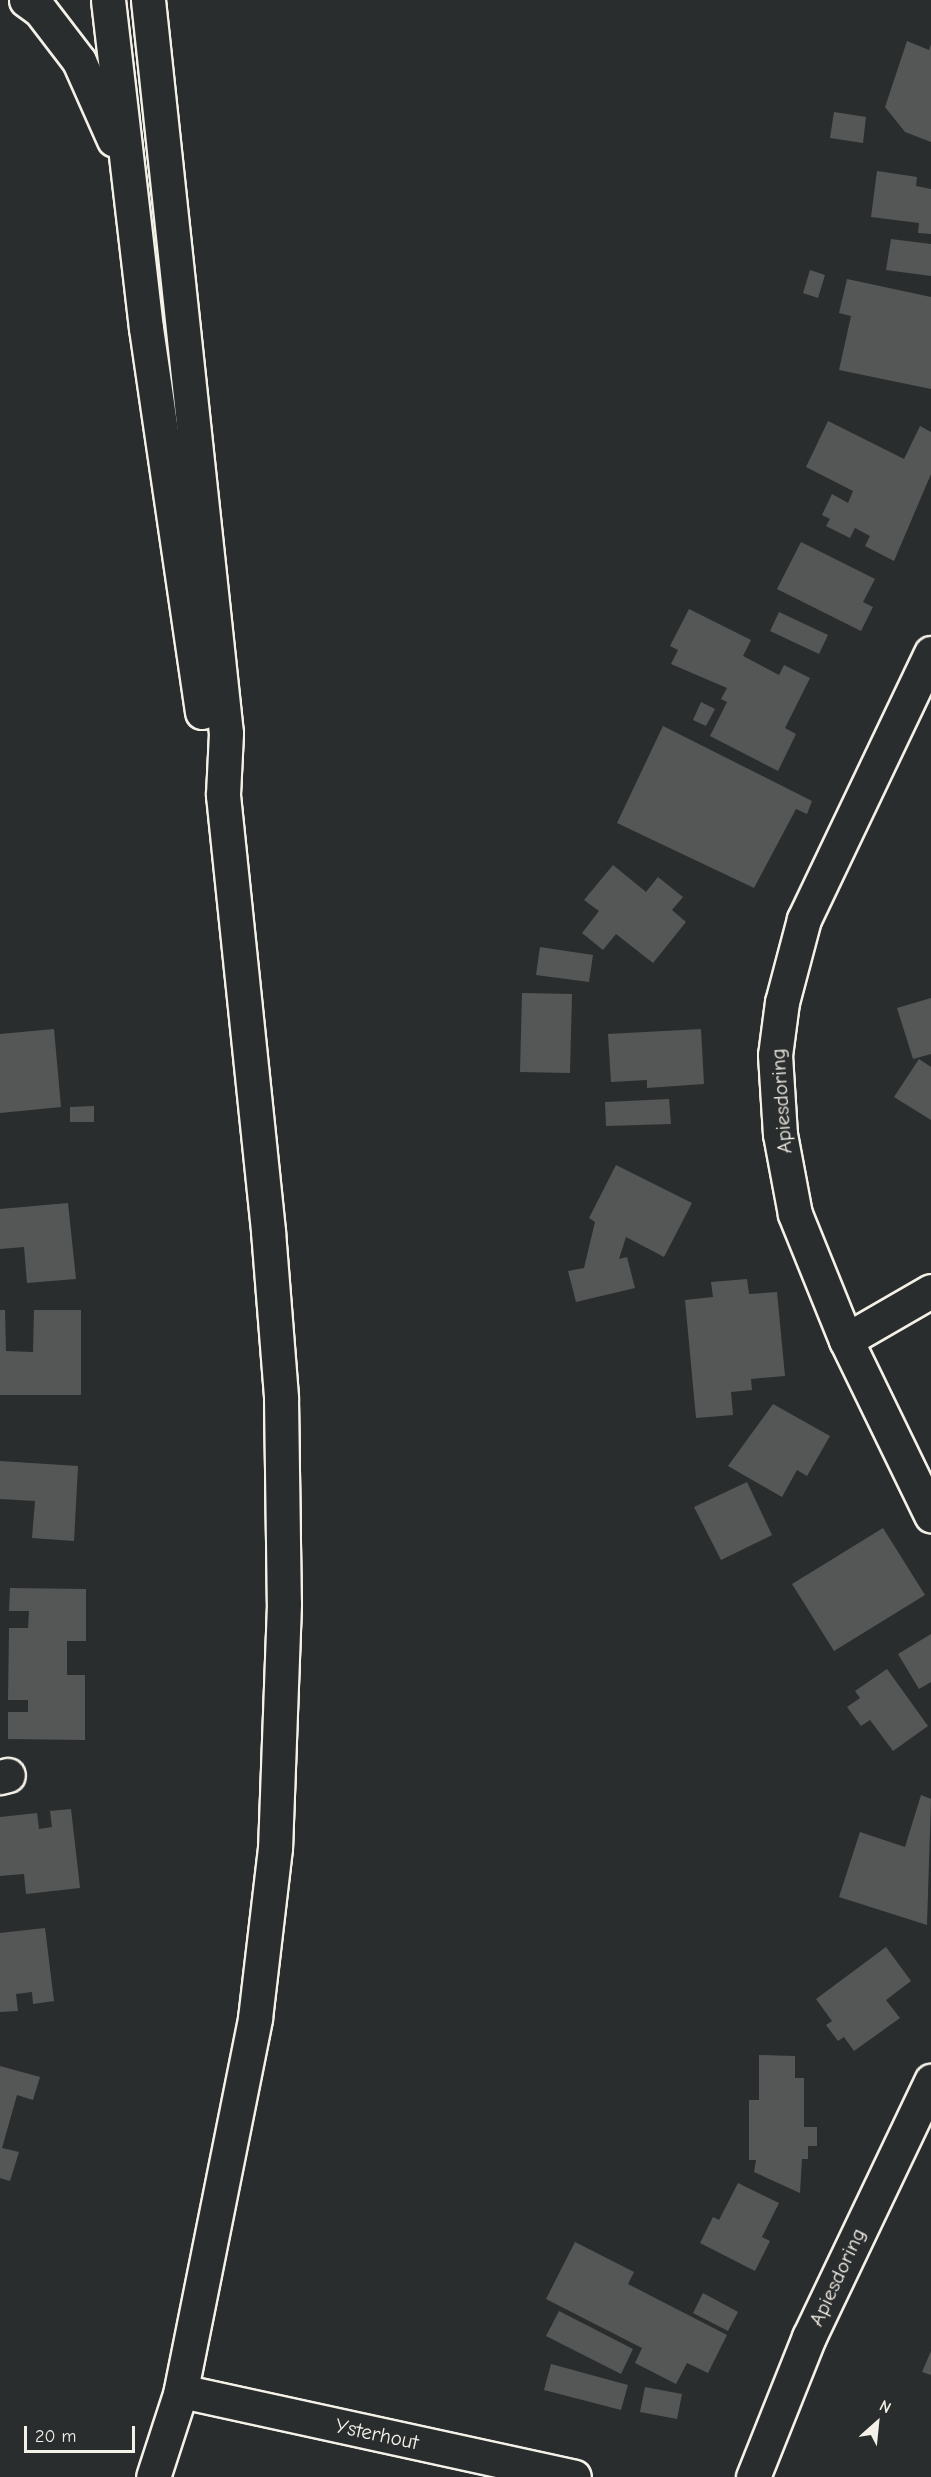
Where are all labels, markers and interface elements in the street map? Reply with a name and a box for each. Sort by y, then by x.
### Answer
street label: Apiesdoring [765,1048,797,1154]
street label: Apiesdoring [803,2224,871,2330]
north arrow [847,2393,907,2453]
text: N [876,2397,894,2417]
street label: Ysterhout [333,2413,421,2455]
scale bar [27,2414,138,2452]
text: 20 m [35,2426,76,2447]

